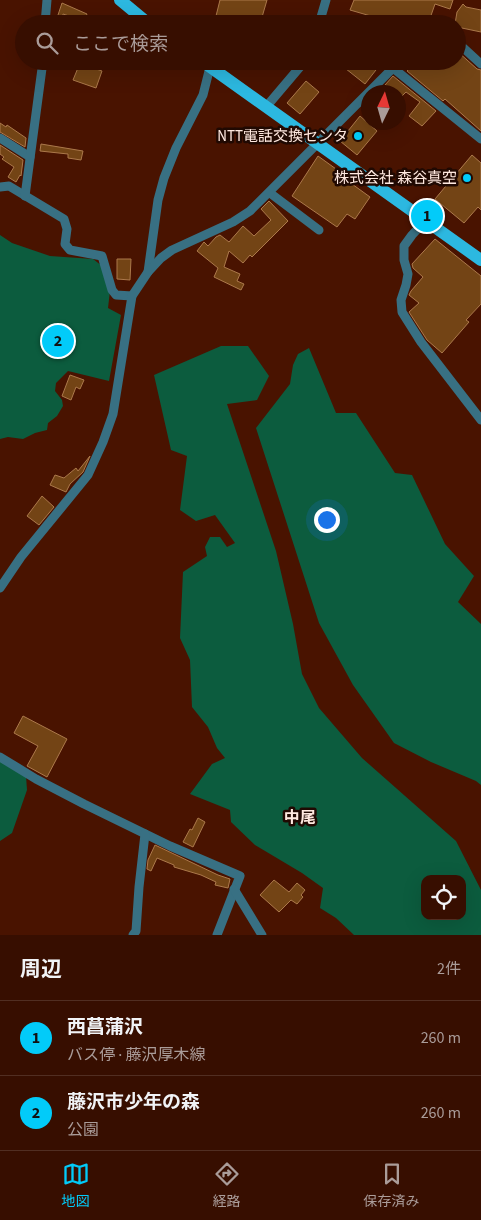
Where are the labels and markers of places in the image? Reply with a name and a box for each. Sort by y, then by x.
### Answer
place label: NTT電話交換センタ [217,126,348,147]
marker: NTT電話交換センタ [352,130,364,142]
place label: 株式会社 森谷真空 [334,168,457,189]
marker: 株式会社 森谷真空 [461,172,473,184]
pin: 1 [411,197,443,235]
pin: 2 [42,322,74,360]

